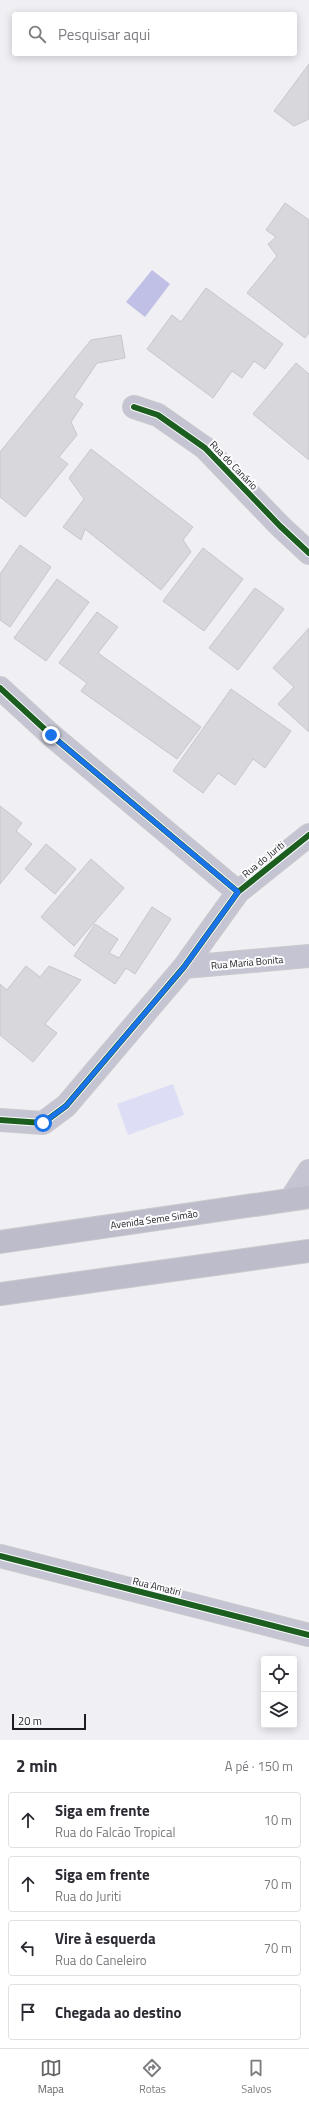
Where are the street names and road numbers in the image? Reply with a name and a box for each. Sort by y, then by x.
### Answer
street label: Rua do Canário [206,437,261,493]
street label: Rua do Juriti [239,838,288,881]
street label: Rua Maria Bonita [210,952,284,973]
street label: Avenida Seme Simão [109,1206,199,1233]
street label: Rua Amatiri [131,1573,183,1600]

